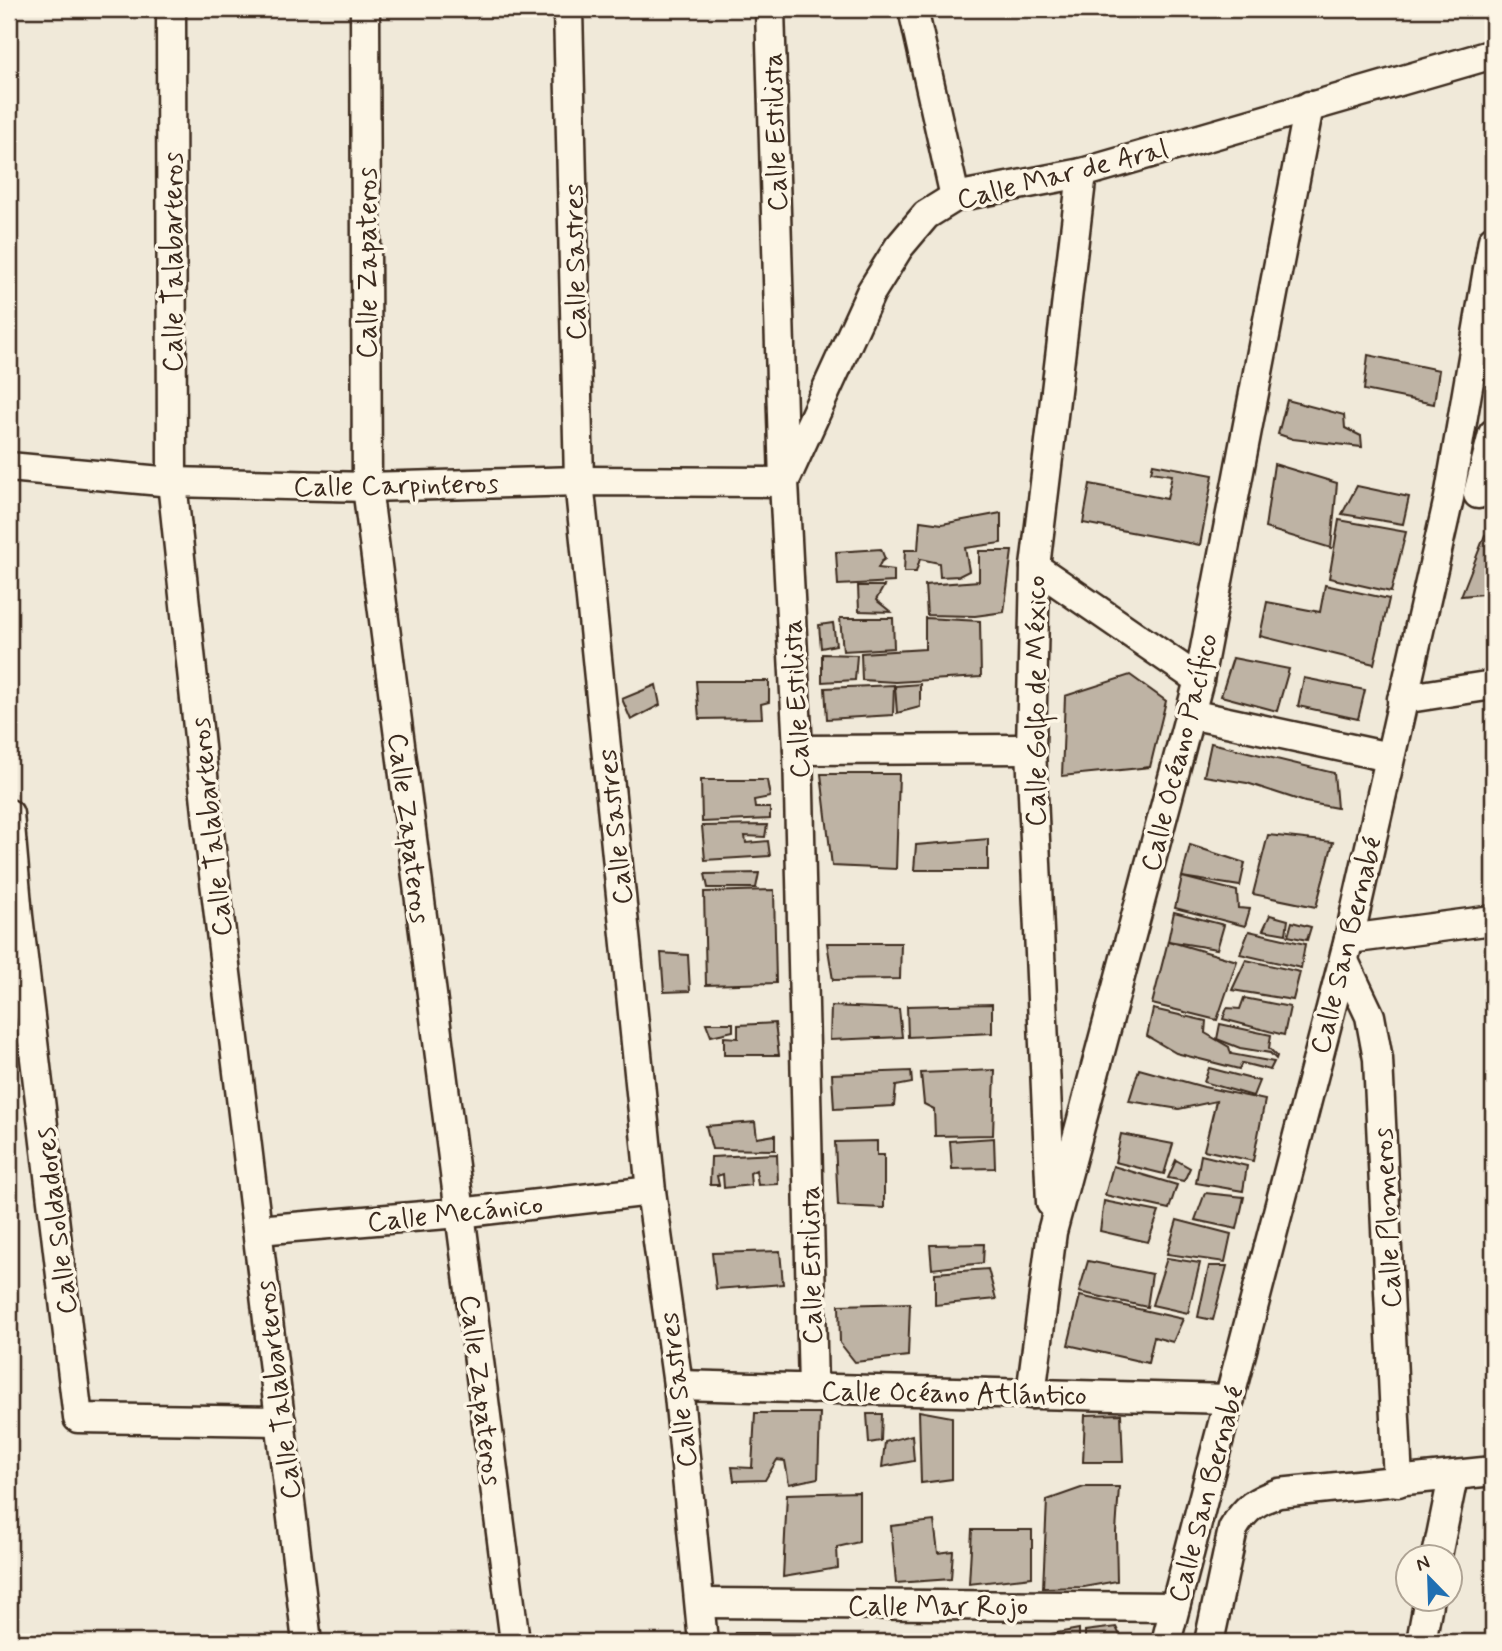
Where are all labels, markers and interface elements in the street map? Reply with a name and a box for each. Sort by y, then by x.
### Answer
street label: Calle Estilista [755,52,798,212]
street label: Calle Mar de Aral [953,131,1172,220]
street label: Calle Talabarteros [156,152,193,372]
street label: Calle Zapateros [350,167,387,359]
street label: Calle Sastres [557,183,596,341]
street label: Calle Carpinteros [293,466,499,507]
street label: Calle Golfo de México [1019,575,1058,827]
street label: Calle Estilista [775,618,820,779]
street label: Calle Océano Pacífico [1133,630,1228,876]
street label: Calle Talabarteros [183,715,242,938]
street label: Calle Zapateros [377,731,438,926]
street label: Calle Sastres [590,747,643,907]
street label: Calle San Bernabé [1303,833,1392,1058]
street label: Calle Soldadores [28,1125,87,1316]
street label: Calle Plomeros [1365,1127,1412,1309]
street label: Calle Estilista [793,1185,832,1345]
street label: Calle Mecánico [366,1187,545,1242]
street label: Calle Talabarteros [248,1278,311,1501]
street label: Calle Zapateros [449,1293,510,1488]
street label: Calle Sastres [652,1310,707,1470]
street label: Calle Océano Atlántico [821,1374,1087,1415]
street label: Calle San Bernabé [1161,1382,1254,1607]
north arrow [1394,1542,1464,1612]
text: N [1412,1550,1434,1578]
street label: Calle Mar Rojo [848,1589,1028,1626]

